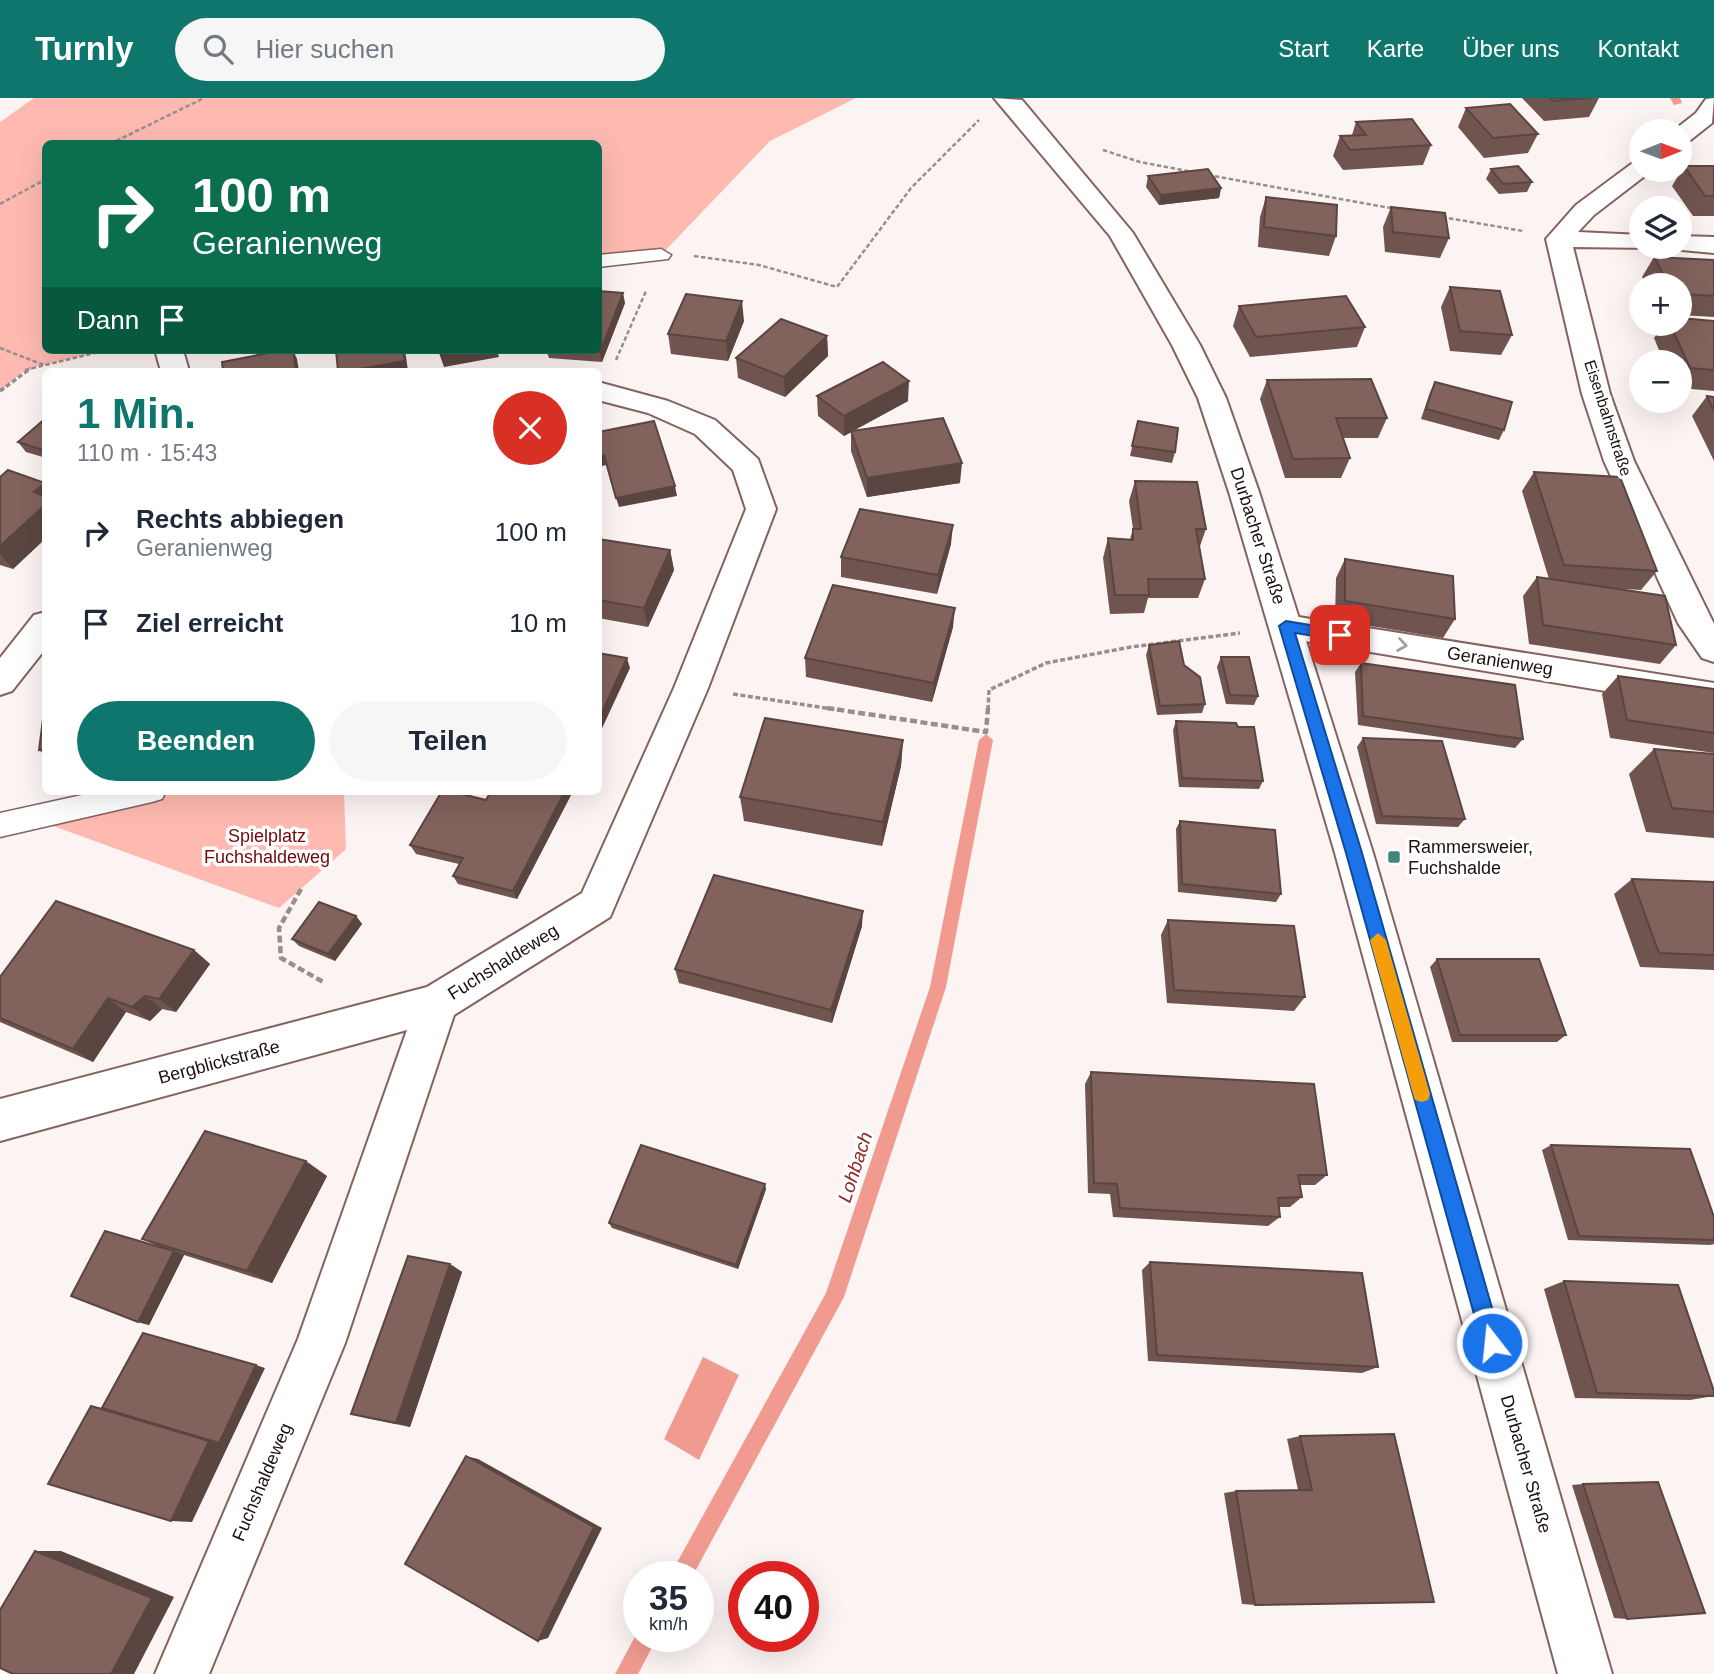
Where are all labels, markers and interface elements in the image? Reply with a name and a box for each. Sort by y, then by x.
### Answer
search box [175,18,665,81]
text: Turnly [35,30,133,67]
icon: search [199,30,237,68]
text: Hier suchen [255,34,394,64]
text: Start [1278,35,1329,62]
text: Karte [1367,35,1424,62]
text: Über uns [1462,35,1560,62]
text: Kontakt [1598,35,1679,62]
north arrow [1629,119,1692,182]
map controls [1629,119,1692,413]
icon: right [77,168,168,259]
text: 100 m [192,168,331,222]
button: layers [1629,196,1692,259]
text: Geranienweg [192,225,382,261]
button: + [1629,273,1692,336]
icon: arrive [153,301,191,339]
text: Dann [77,305,139,335]
button: − [1629,350,1692,413]
street label: Eisenbahnstraße [1581,358,1635,478]
text: 1 Min. [77,390,196,437]
button: close [493,391,567,465]
text: 110 m · 15:43 [77,440,217,466]
street label: Durbacher Straße [1226,465,1290,607]
text: Rechts abbiegen [136,504,344,534]
icon: right [77,514,115,552]
text: 100 m [495,517,567,547]
text: Geranienweg [136,535,273,561]
icon: arrive [77,605,115,643]
pin [1310,605,1370,665]
text: Ziel erreicht [136,608,283,638]
text: 10 m [509,608,567,638]
icon: arrive [1321,616,1359,654]
one-way arrow [1396,637,1408,652]
street label: Geranienweg [1446,643,1554,679]
button: Beenden [77,701,315,781]
button: Teilen [329,701,567,781]
park label: Spielplatz Fuchshaldeweg [204,826,330,867]
place label: Rammersweier, Fuchshalde [1408,837,1533,878]
marker: Rammersweier, Fuchshalde [1386,849,1402,865]
street label: Fuchshaldeweg [444,920,562,1004]
street label: Bergblickstraße [156,1036,282,1088]
water label: Lohbach [834,1129,876,1205]
position arrow [1455,1306,1529,1380]
street label: Durbacher Straße [1497,1392,1555,1536]
street label: Fuchshaldeweg [228,1420,296,1544]
speed limit sign: 40 [728,1561,819,1652]
text: 35 [649,1578,688,1617]
text: km/h [649,1614,688,1634]

